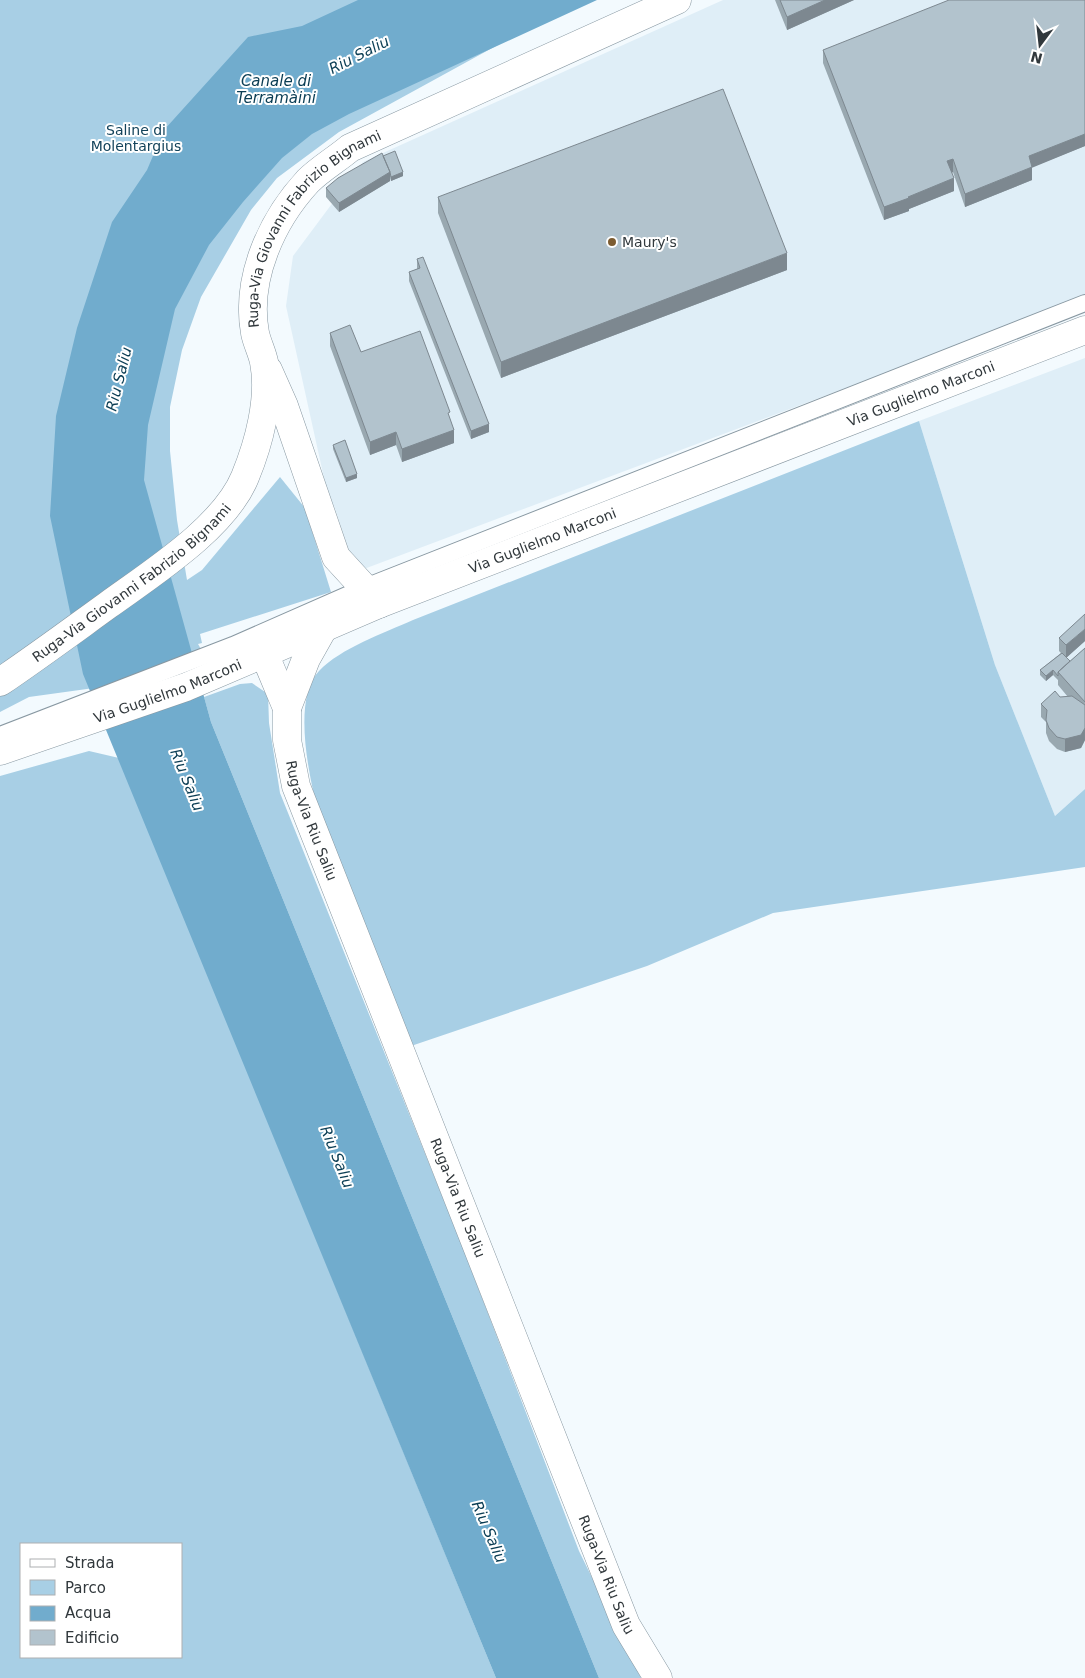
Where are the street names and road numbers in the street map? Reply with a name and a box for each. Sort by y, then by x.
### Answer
street label: Ruga-Via Giovanni Fabrizio Bignami [245,127,384,329]
street label: Via Guglielmo Marconi [845,358,997,430]
street label: Ruga-Via Giovanni Fabrizio Bignami [29,501,234,665]
street label: Via Guglielmo Marconi [466,505,618,576]
street label: Via Guglielmo Marconi [91,656,244,726]
street label: Ruga-Via Riu Saliu [283,759,340,883]
street label: Ruga-Via Riu Saliu [427,1136,489,1260]
street label: Ruga-Via Riu Saliu [576,1513,638,1637]

